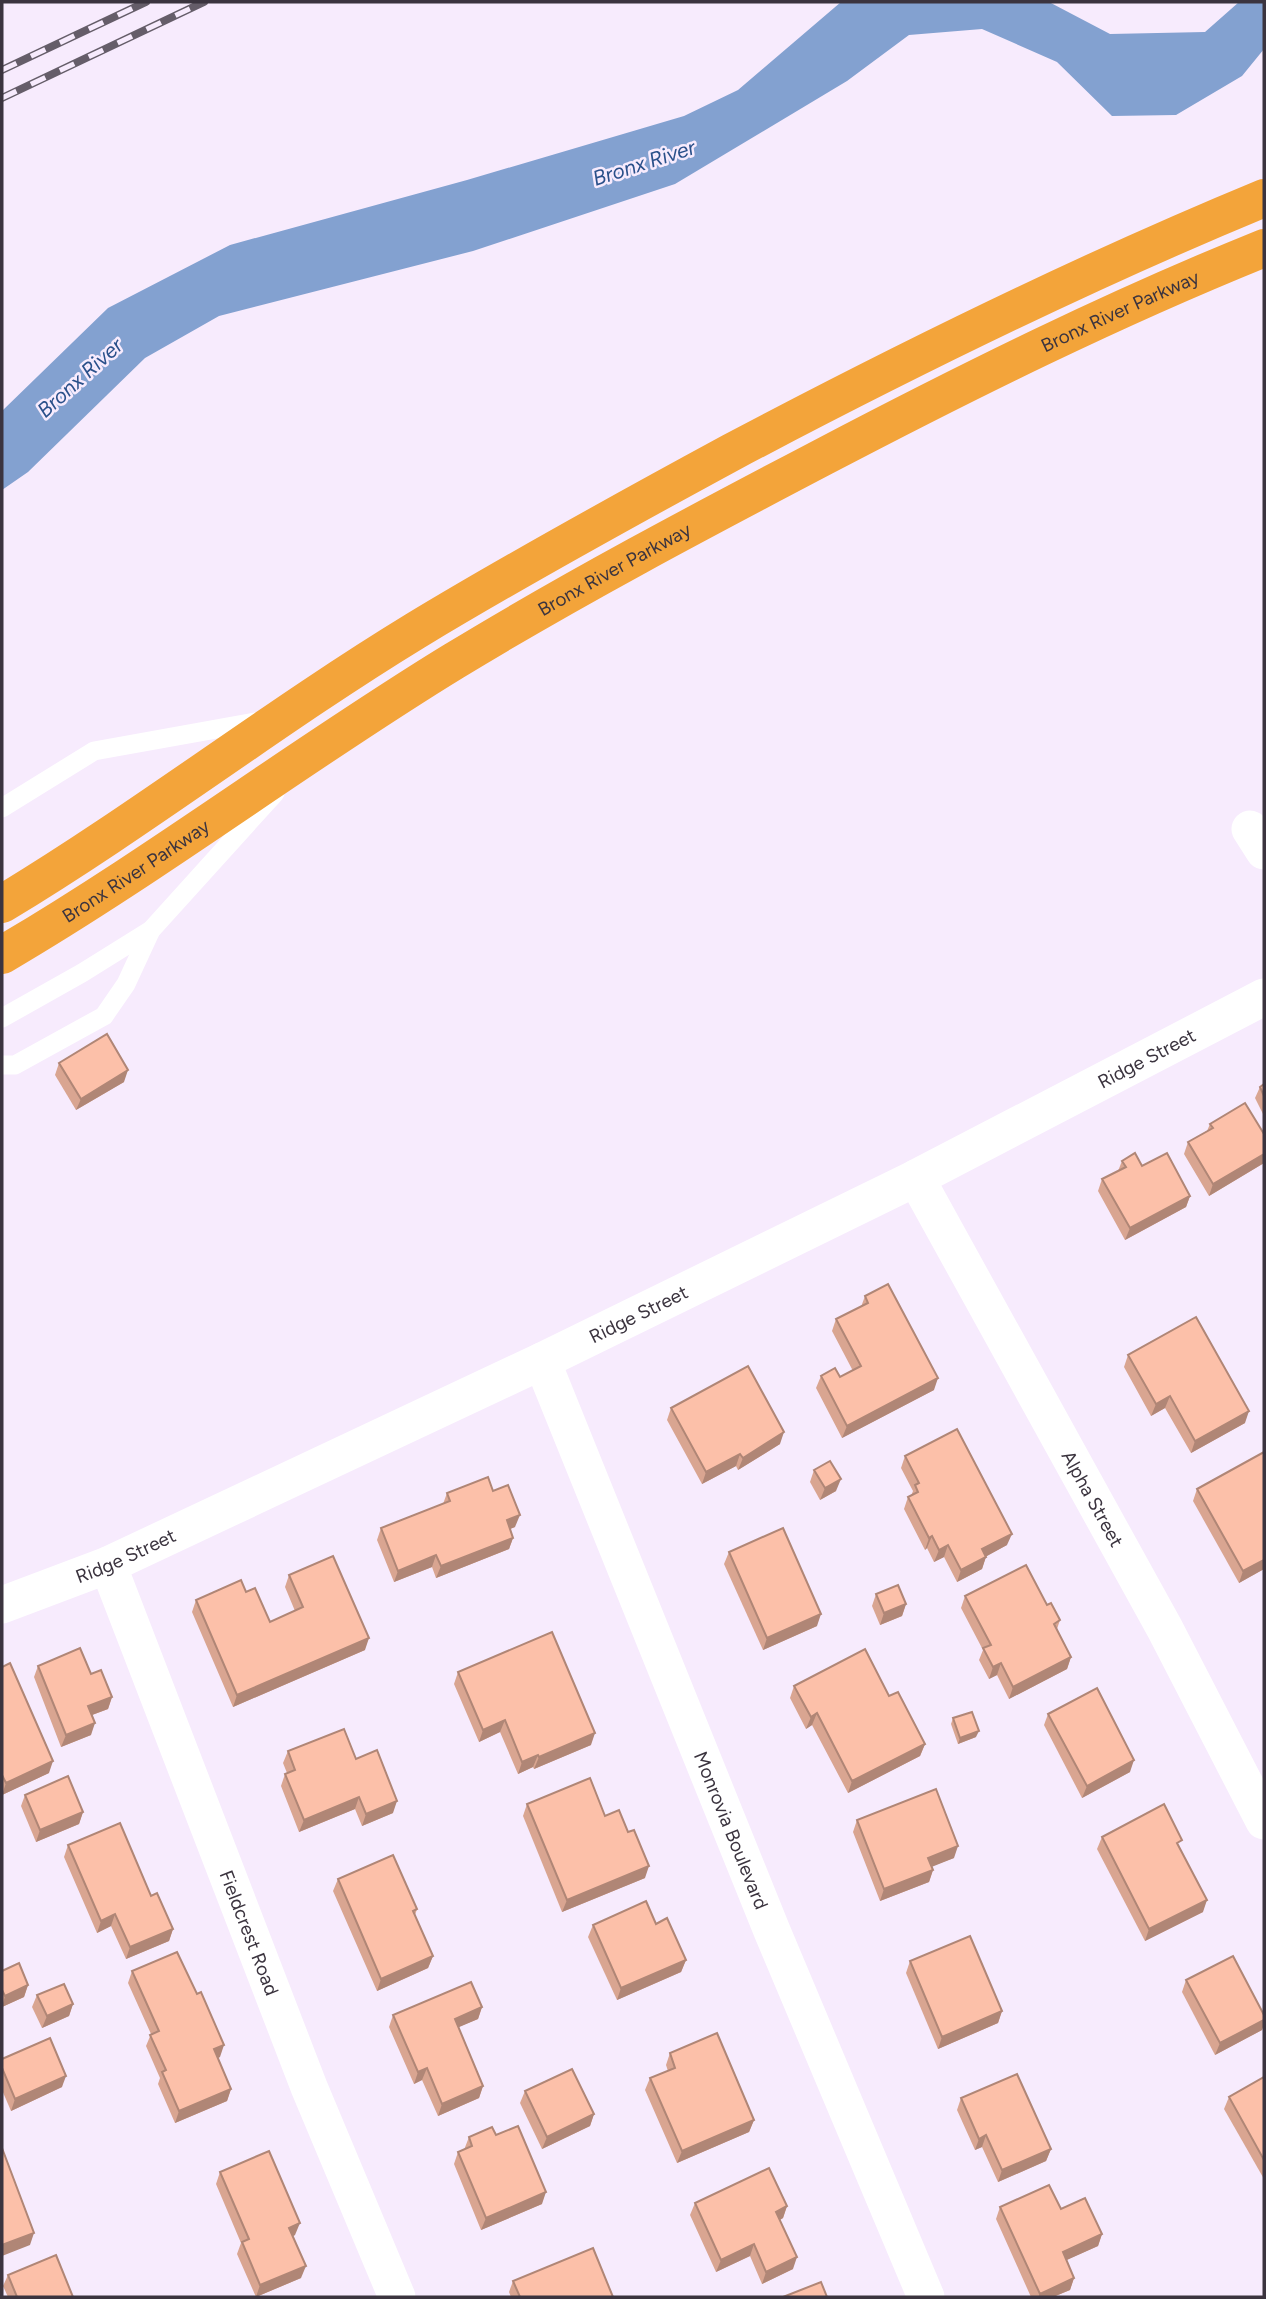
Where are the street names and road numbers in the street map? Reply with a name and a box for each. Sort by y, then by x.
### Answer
street label: Bronx River Parkway [1037,265,1203,357]
street label: Bronx River Parkway [534,518,695,621]
street label: Bronx River Parkway [58,814,214,928]
street label: Ridge Street [1094,1024,1199,1093]
street label: Ridge Street [585,1281,692,1348]
street label: Alpha Street [1057,1446,1128,1551]
street label: Ridge Street [73,1524,179,1588]
street label: Monrovia Boulevard [689,1748,773,1913]
street label: Fieldcrest Road [215,1867,284,1999]

